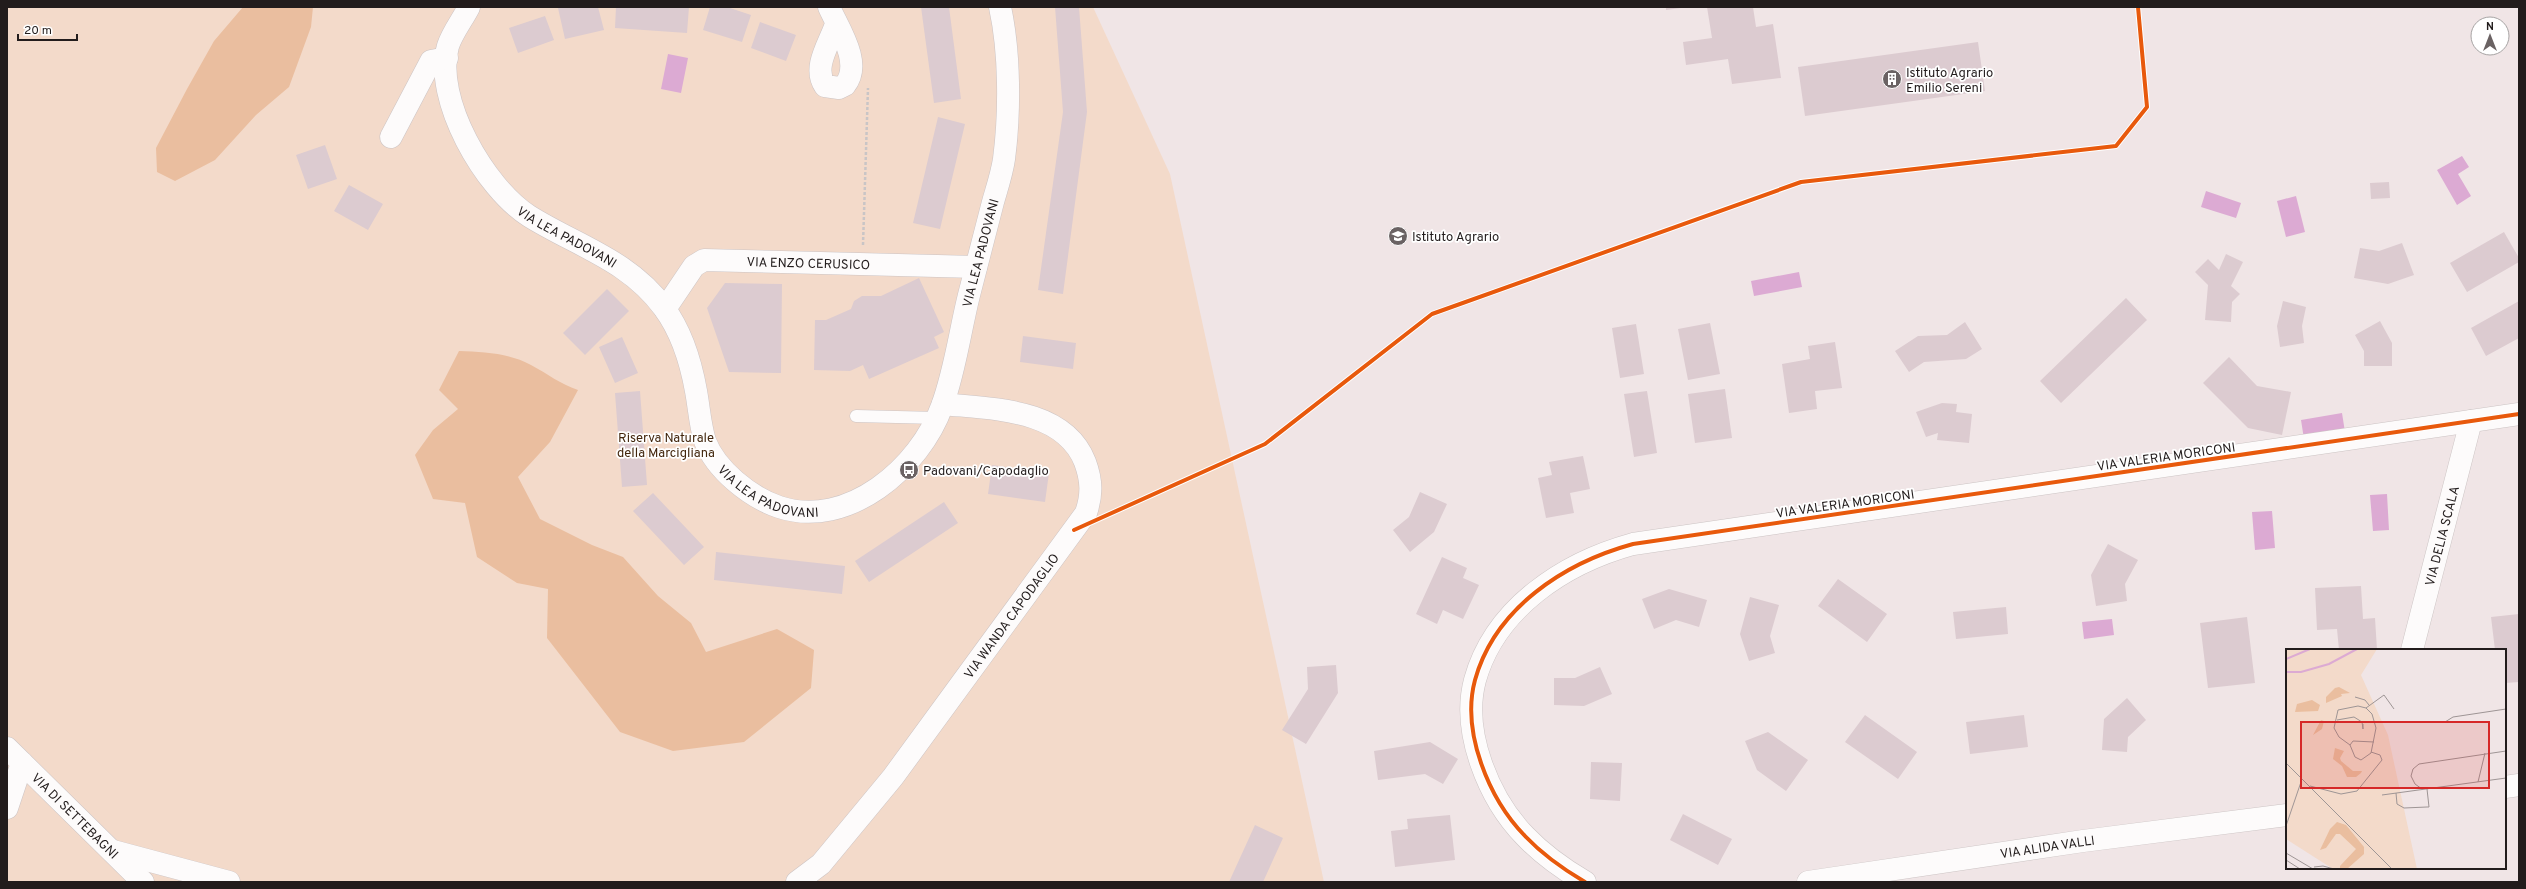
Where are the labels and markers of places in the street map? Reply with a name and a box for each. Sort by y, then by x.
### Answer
place label: Istituto Agrario Emilio Sereni [1906,66,1993,97]
building icon: Istituto Agrario Emilio Sereni [1881,68,1903,90]
school or university icon: Istituto Agrario [1387,225,1409,247]
place label: Istituto Agrario [1412,230,1499,246]
bus stop icon: Padovani/Capodaglio [898,459,920,481]
place label: Padovani/Capodaglio [923,464,1049,480]

